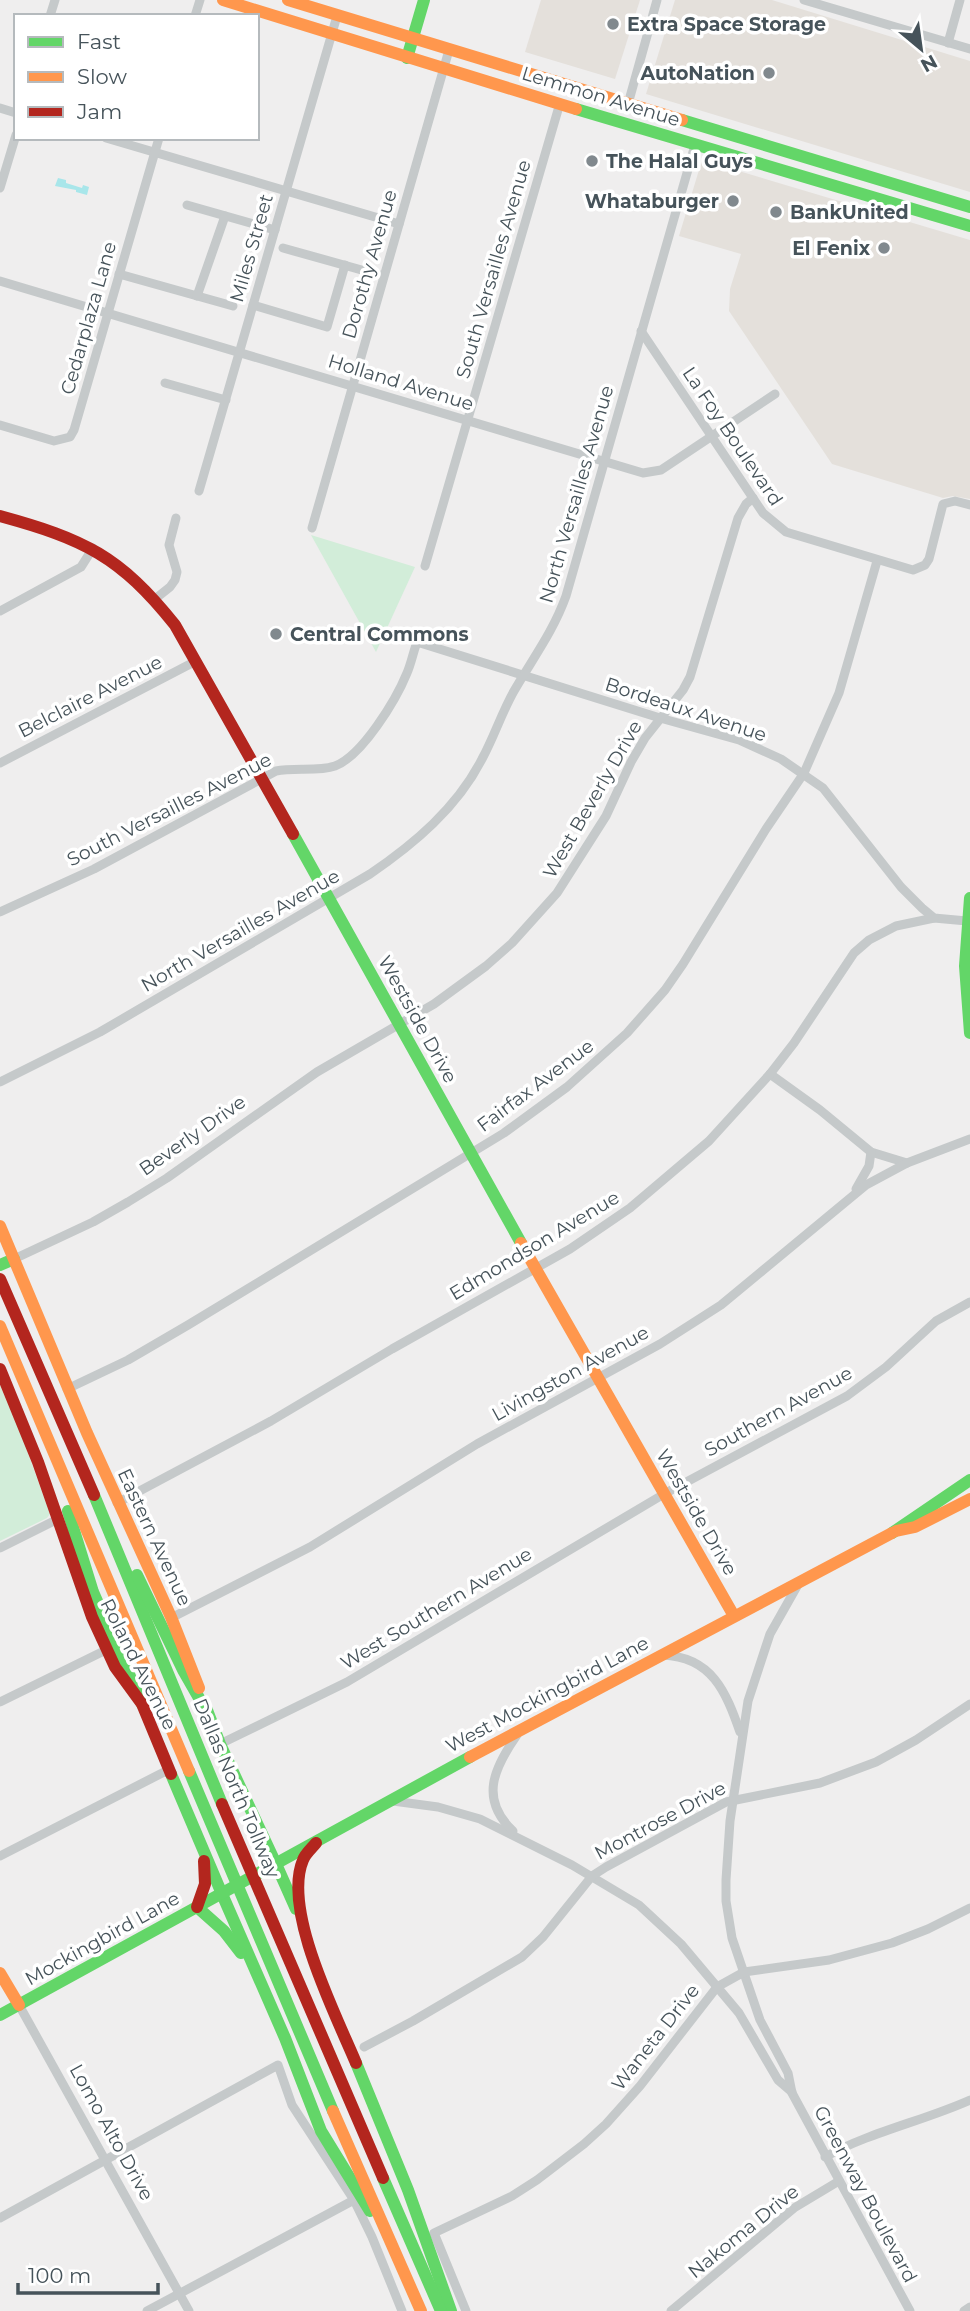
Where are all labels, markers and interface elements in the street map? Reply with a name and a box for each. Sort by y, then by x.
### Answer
place label: Extra Space Storage [627,13,826,36]
legend [14,14,259,140]
north arrow [886,14,956,84]
marker: Extra Space Storage [605,16,621,32]
text: Fast [77,29,121,54]
text: N [917,50,941,77]
street label: Lemmon Avenue [519,61,683,131]
place label: AutoNation [640,62,755,85]
text: Slow [77,64,127,89]
marker: AutoNation [761,65,777,81]
text: Jam [76,99,122,124]
place label: The Halal Guys [606,150,753,173]
marker: The Halal Guys [584,153,600,169]
street label: South Versailles Avenue [451,157,536,381]
street label: Dorothy Avenue [337,187,402,341]
place label: Whataburger [585,190,719,213]
street label: Miles Street [225,191,278,305]
marker: Whataburger [725,193,741,209]
place label: BankUnited [790,201,909,224]
marker: BankUnited [768,204,784,220]
place label: El Fenix [792,237,871,260]
street label: Cedarplaza Lane [56,239,121,397]
marker: El Fenix [876,240,892,256]
street label: Holland Avenue [325,349,477,416]
street label: La Foy Boulevard [678,362,788,510]
street label: North Versailles Avenue [534,383,619,606]
place label: Central Commons [290,623,469,646]
marker: Central Commons [268,626,284,642]
street label: Belclaire Avenue [14,650,166,743]
street label: Bordeaux Avenue [602,673,770,746]
street label: West Beverly Drive [538,716,647,882]
street label: South Versailles Avenue [63,748,275,871]
street label: North Versailles Avenue [137,864,344,997]
street label: Westside Drive [373,952,462,1087]
street label: Fairfax Avenue [473,1034,598,1137]
street label: Beverly Drive [135,1090,250,1181]
street label: Edmondson Avenue [445,1186,623,1305]
street label: Livingston Avenue [488,1321,653,1426]
street label: Southern Avenue [700,1361,856,1462]
street label: Westside Drive [651,1445,742,1579]
street label: Eastern Avenue [113,1465,196,1610]
street label: West Southern Avenue [337,1542,536,1675]
street label: Roland Avenue [96,1595,182,1734]
street label: West Mockingbird Lane [442,1631,653,1758]
street label: Dallas North Tollway [188,1695,285,1882]
street label: Montrose Drive [591,1776,730,1865]
street label: Mockingbird Lane [21,1886,183,1990]
street label: Waneta Drive [607,1979,704,2095]
street label: Lomo Alto Drive [65,2060,159,2205]
street label: Greenway Boulevard [809,2102,922,2287]
street label: Nakoma Drive [683,2180,803,2283]
scale bar [18,2252,158,2296]
text: 100 m [28,2263,91,2288]

